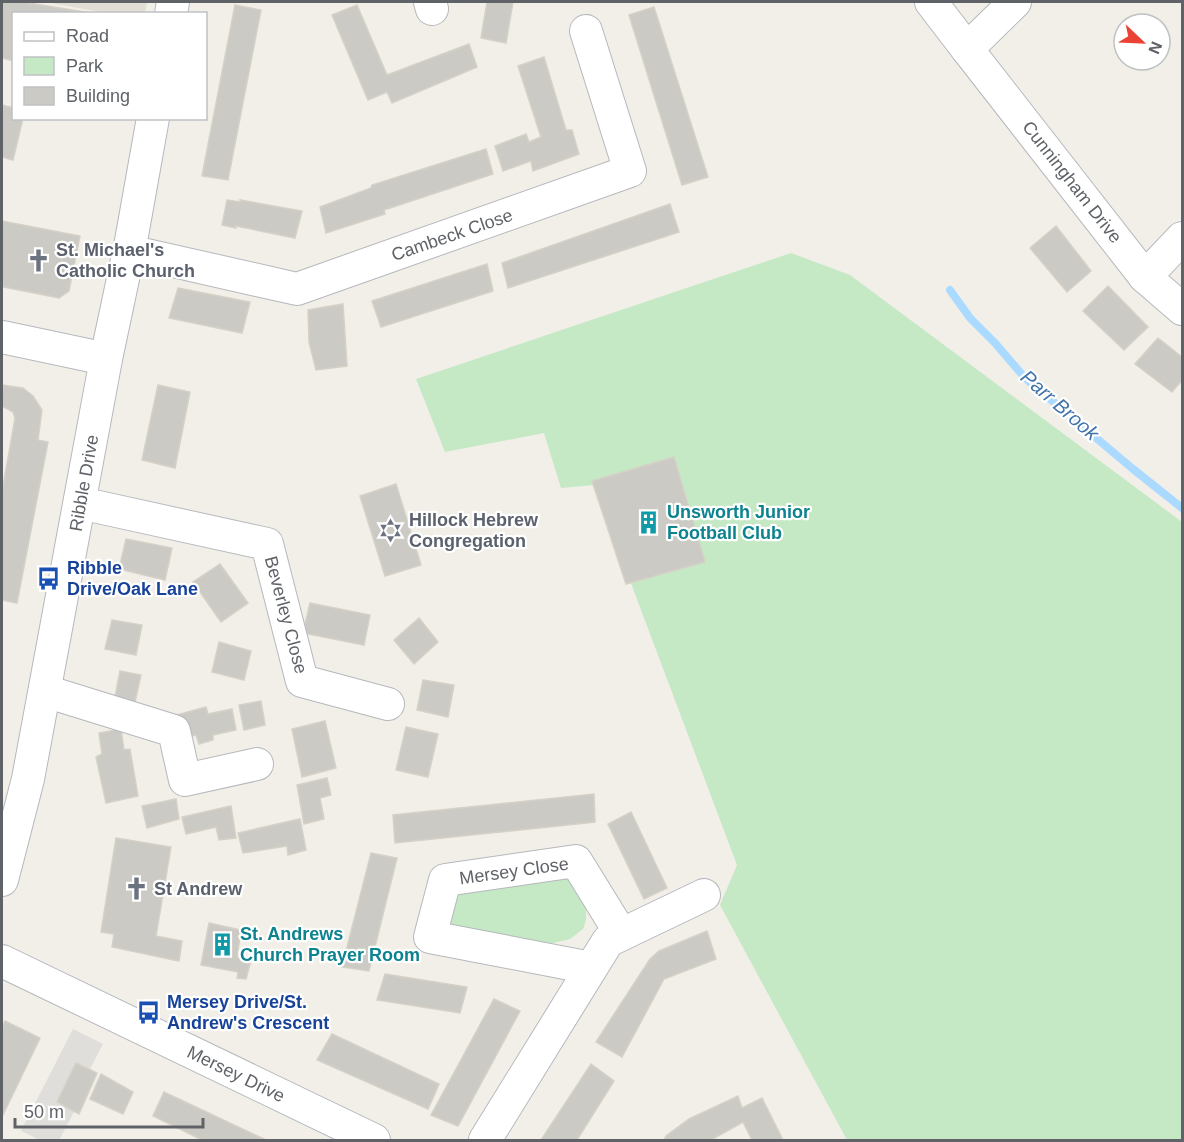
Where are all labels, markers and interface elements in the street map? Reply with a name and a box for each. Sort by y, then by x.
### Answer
legend [12,12,207,120]
north arrow [1112,12,1172,72]
text: Road [66,26,109,46]
text: N [1145,39,1165,56]
text: Park [66,56,104,76]
text: Building [66,86,130,106]
street label: Cunningham Drive [1018,117,1126,247]
street label: Cambeck Close [389,205,515,265]
place label: St. Michael's Catholic Church [56,240,195,281]
church icon: St. Michael's Catholic Church [25,247,51,273]
water label: Parr Brook [1017,365,1104,445]
street label: Ribble Drive [66,433,102,533]
place label: Unsworth Junior Football Club [667,502,810,543]
building icon: Unsworth Junior Football Club [636,509,662,535]
place label: Hillock Hebrew Congregation [409,510,539,551]
synagogue icon: Hillock Hebrew Congregation [378,517,404,543]
street label: Beverley Close [261,554,311,676]
place label: Ribble Drive/Oak Lane [67,558,198,599]
bus stop icon: Ribble Drive/Oak Lane [36,565,62,591]
street label: Mersey Close [458,853,570,889]
church icon: St Andrew [123,876,149,902]
place label: St Andrew [154,879,243,899]
place label: St. Andrews Church Prayer Room [240,924,420,965]
building icon: St. Andrews Church Prayer Room [209,931,235,957]
place label: Mersey Drive/St. Andrew's Crescent [167,992,329,1033]
bus stop icon: Mersey Drive/St. Andrew's Crescent [136,999,162,1025]
street label: Mersey Drive [184,1042,288,1106]
scale bar [15,1091,202,1129]
text: 50 m [24,1102,64,1122]

